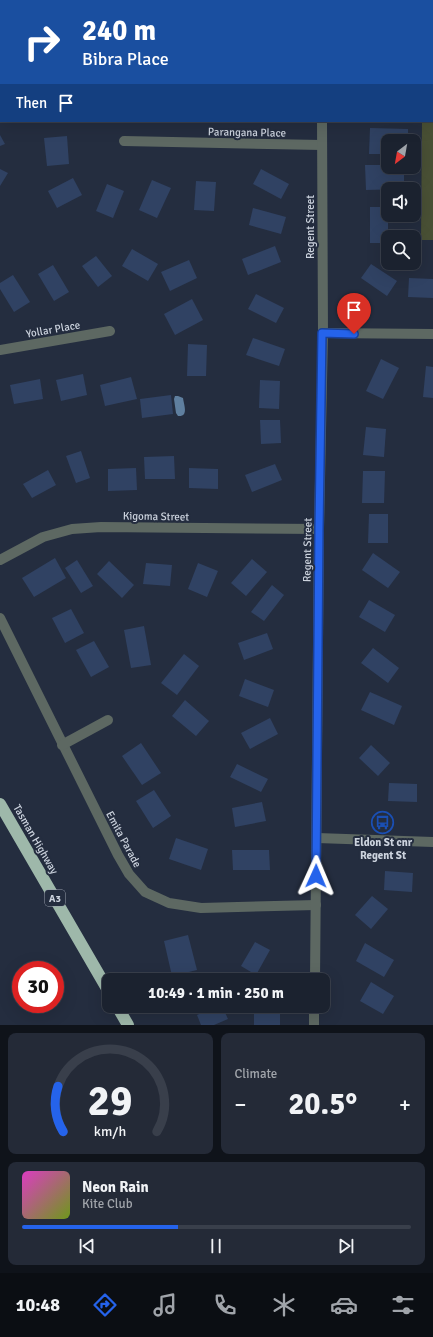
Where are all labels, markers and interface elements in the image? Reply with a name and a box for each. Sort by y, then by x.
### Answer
text: 240 m [82,14,156,48]
icon: right [16,16,68,68]
text: Bibra Place [82,48,169,70]
icon: arrive [55,92,77,114]
text: Then [16,94,47,112]
street label: Parangana Place [208,125,286,140]
north arrow [381,134,421,174]
map controls [381,134,421,270]
button: sound [381,182,421,222]
street label: Regent Street [304,195,317,259]
button: search [381,230,421,270]
pin [337,293,371,334]
icon: arrive [343,299,365,321]
street label: Yollar Place [25,318,81,341]
street label: Kigoma Street [123,509,189,524]
street label: Regent Street [300,518,315,582]
street label: Tasman Highway [10,802,61,877]
street label: Emita Parade [103,809,144,870]
bus stop icon: Eldon St cnr Regent St [370,809,396,835]
place label: Eldon St cnr Regent St [354,836,413,862]
position arrow [295,855,337,897]
road number: A3 [45,890,65,906]
speed limit sign: 30 [12,961,64,1013]
text: 10:49 · 1 min · 250 m [148,984,284,1002]
text: Climate [235,1066,277,1082]
text: 29 [88,1075,133,1126]
text: 20.5° [288,1086,357,1123]
text: − [235,1091,246,1118]
text: + [399,1091,411,1118]
text: km/h [94,1122,126,1139]
text: Neon Rain [82,1178,149,1196]
text: Kite Club [82,1196,133,1212]
icon: previous [76,1235,98,1257]
icon: pause [205,1235,227,1257]
icon: next [335,1235,357,1257]
icon: directions [91,1291,119,1319]
icon: music [151,1291,179,1319]
icon: phone [211,1291,239,1319]
icon: climate [270,1291,298,1319]
icon: car [330,1291,358,1319]
icon: filters [389,1291,417,1319]
text: 10:48 [16,1294,60,1316]

